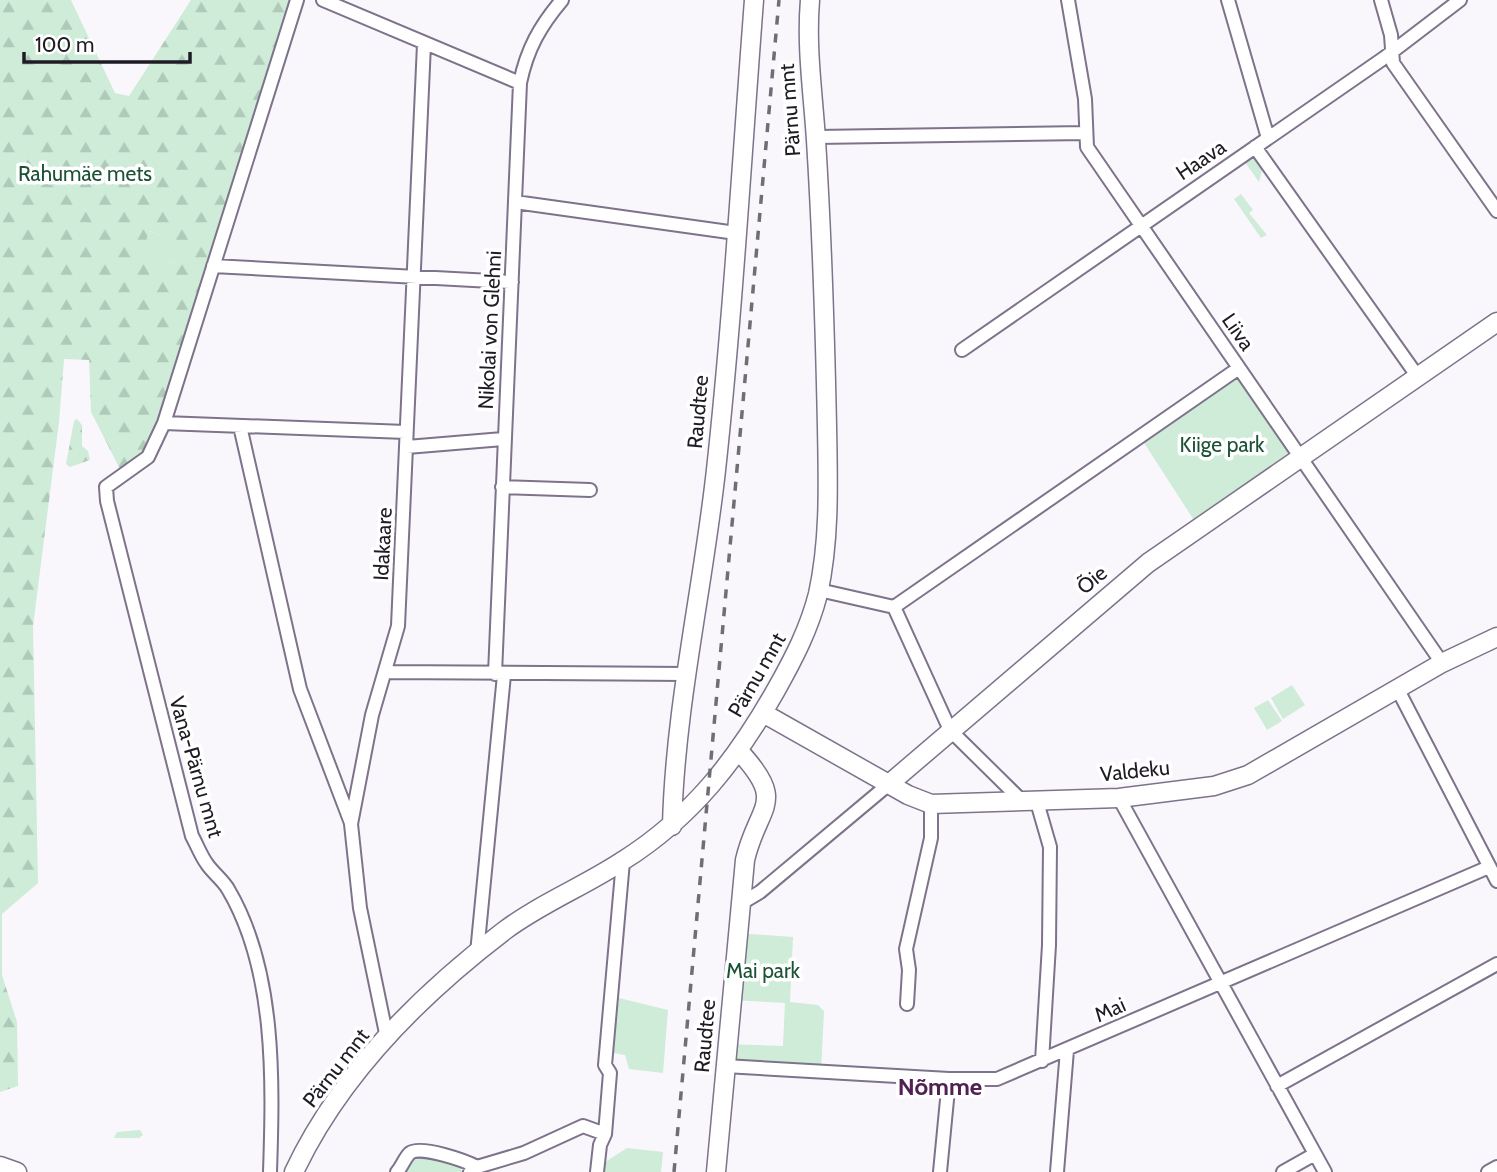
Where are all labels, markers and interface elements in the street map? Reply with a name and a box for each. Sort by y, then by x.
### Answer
scale bar [24,21,191,65]
text: 100 m [35,32,94,57]
street label: Pärnu mnt [774,63,805,157]
street label: Haava [1171,134,1230,185]
park label: Rahumäe mets [18,161,152,186]
street label: Nikolai von Glehni [473,250,506,410]
street label: Liiva [1217,308,1260,355]
street label: Raudtee [682,374,713,450]
park label: Kiige park [1179,432,1265,457]
street label: Idakaare [368,506,397,581]
street label: Õie [1071,559,1112,599]
street label: Pärnu mnt [722,628,791,721]
street label: Vana-Pärnu mnt [164,693,229,840]
street label: Valdeku [1099,754,1171,787]
park label: Mai park [726,958,801,983]
street label: Mai [1090,992,1129,1027]
street label: Raudtee [689,998,720,1074]
street label: Pärnu mnt [297,1023,374,1112]
district label: Nõmme [898,1072,982,1101]

